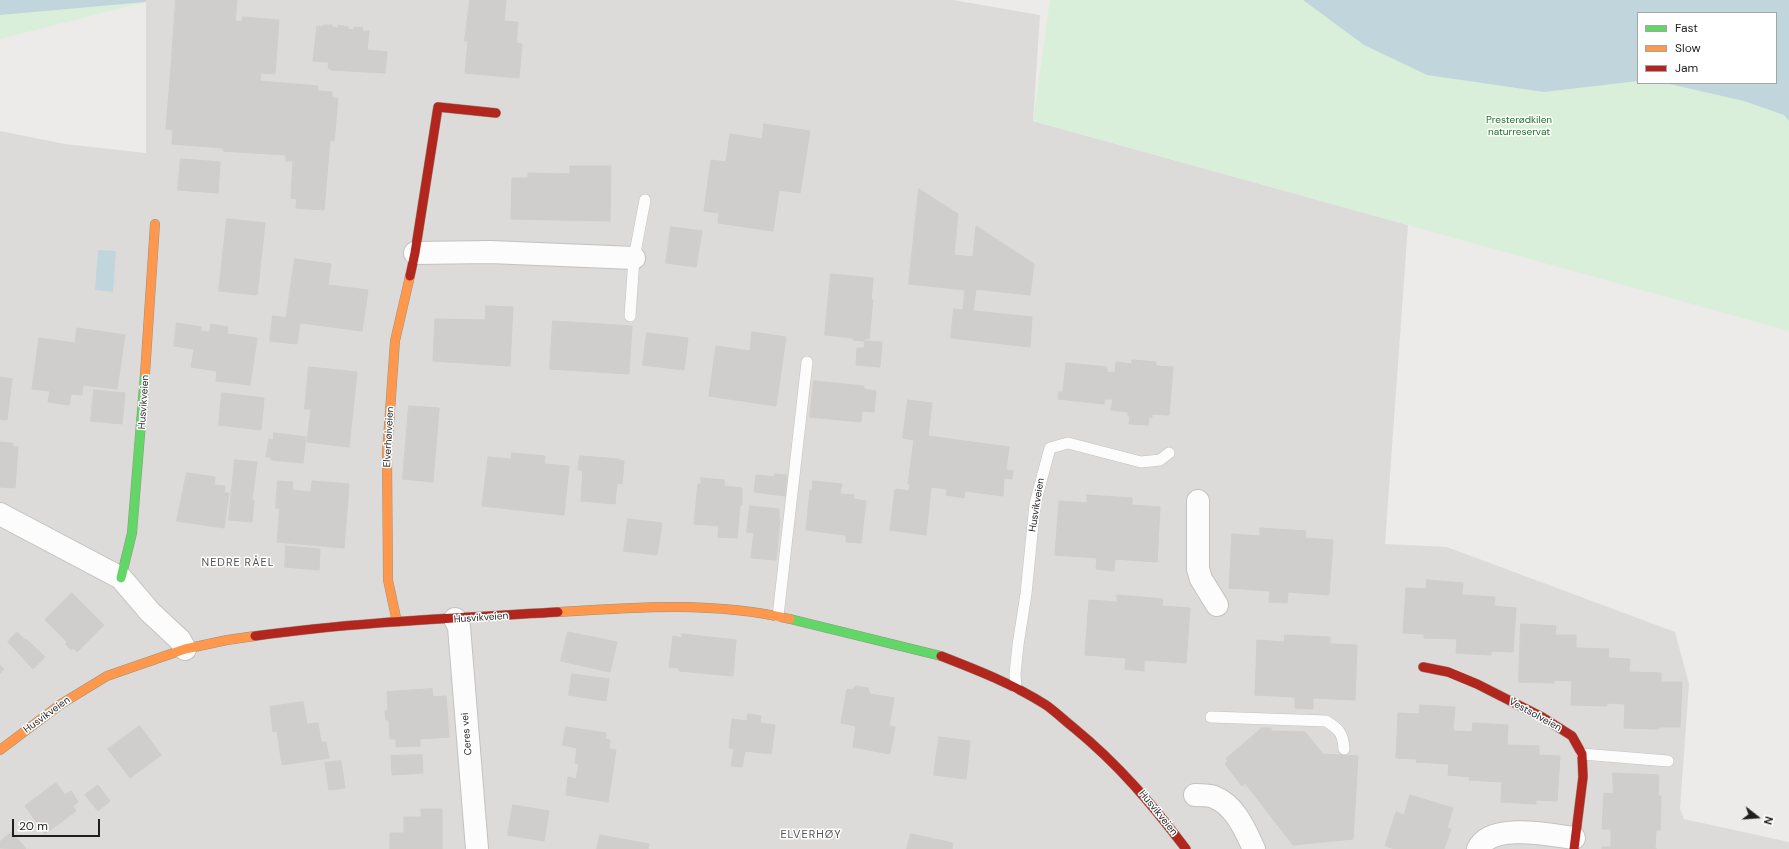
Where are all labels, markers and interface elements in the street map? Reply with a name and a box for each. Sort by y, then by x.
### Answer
legend [1637,12,1777,84]
text: Fast [1675,20,1698,36]
text: Slow [1675,40,1701,56]
text: Jam [1675,60,1698,76]
park label: Presterødkilen naturreservat [1486,114,1552,138]
street label: Husvikveien [136,374,152,430]
street label: Elverhøiveien [381,406,397,468]
street label: Husvikveien [1027,477,1047,533]
district label: NEDRE RÅEL [202,556,274,570]
street label: Husvikveien [453,610,509,626]
street label: Husvikveien [21,694,73,736]
street label: Vestsolveien [1507,696,1563,734]
street label: Ceres vei [459,712,475,756]
street label: Husvikveien [1136,788,1180,838]
north arrow [1737,797,1777,837]
scale bar [14,811,102,837]
text: N [1761,815,1776,826]
text: 20 m [19,818,48,834]
district label: ELVERHØY [780,828,842,842]

